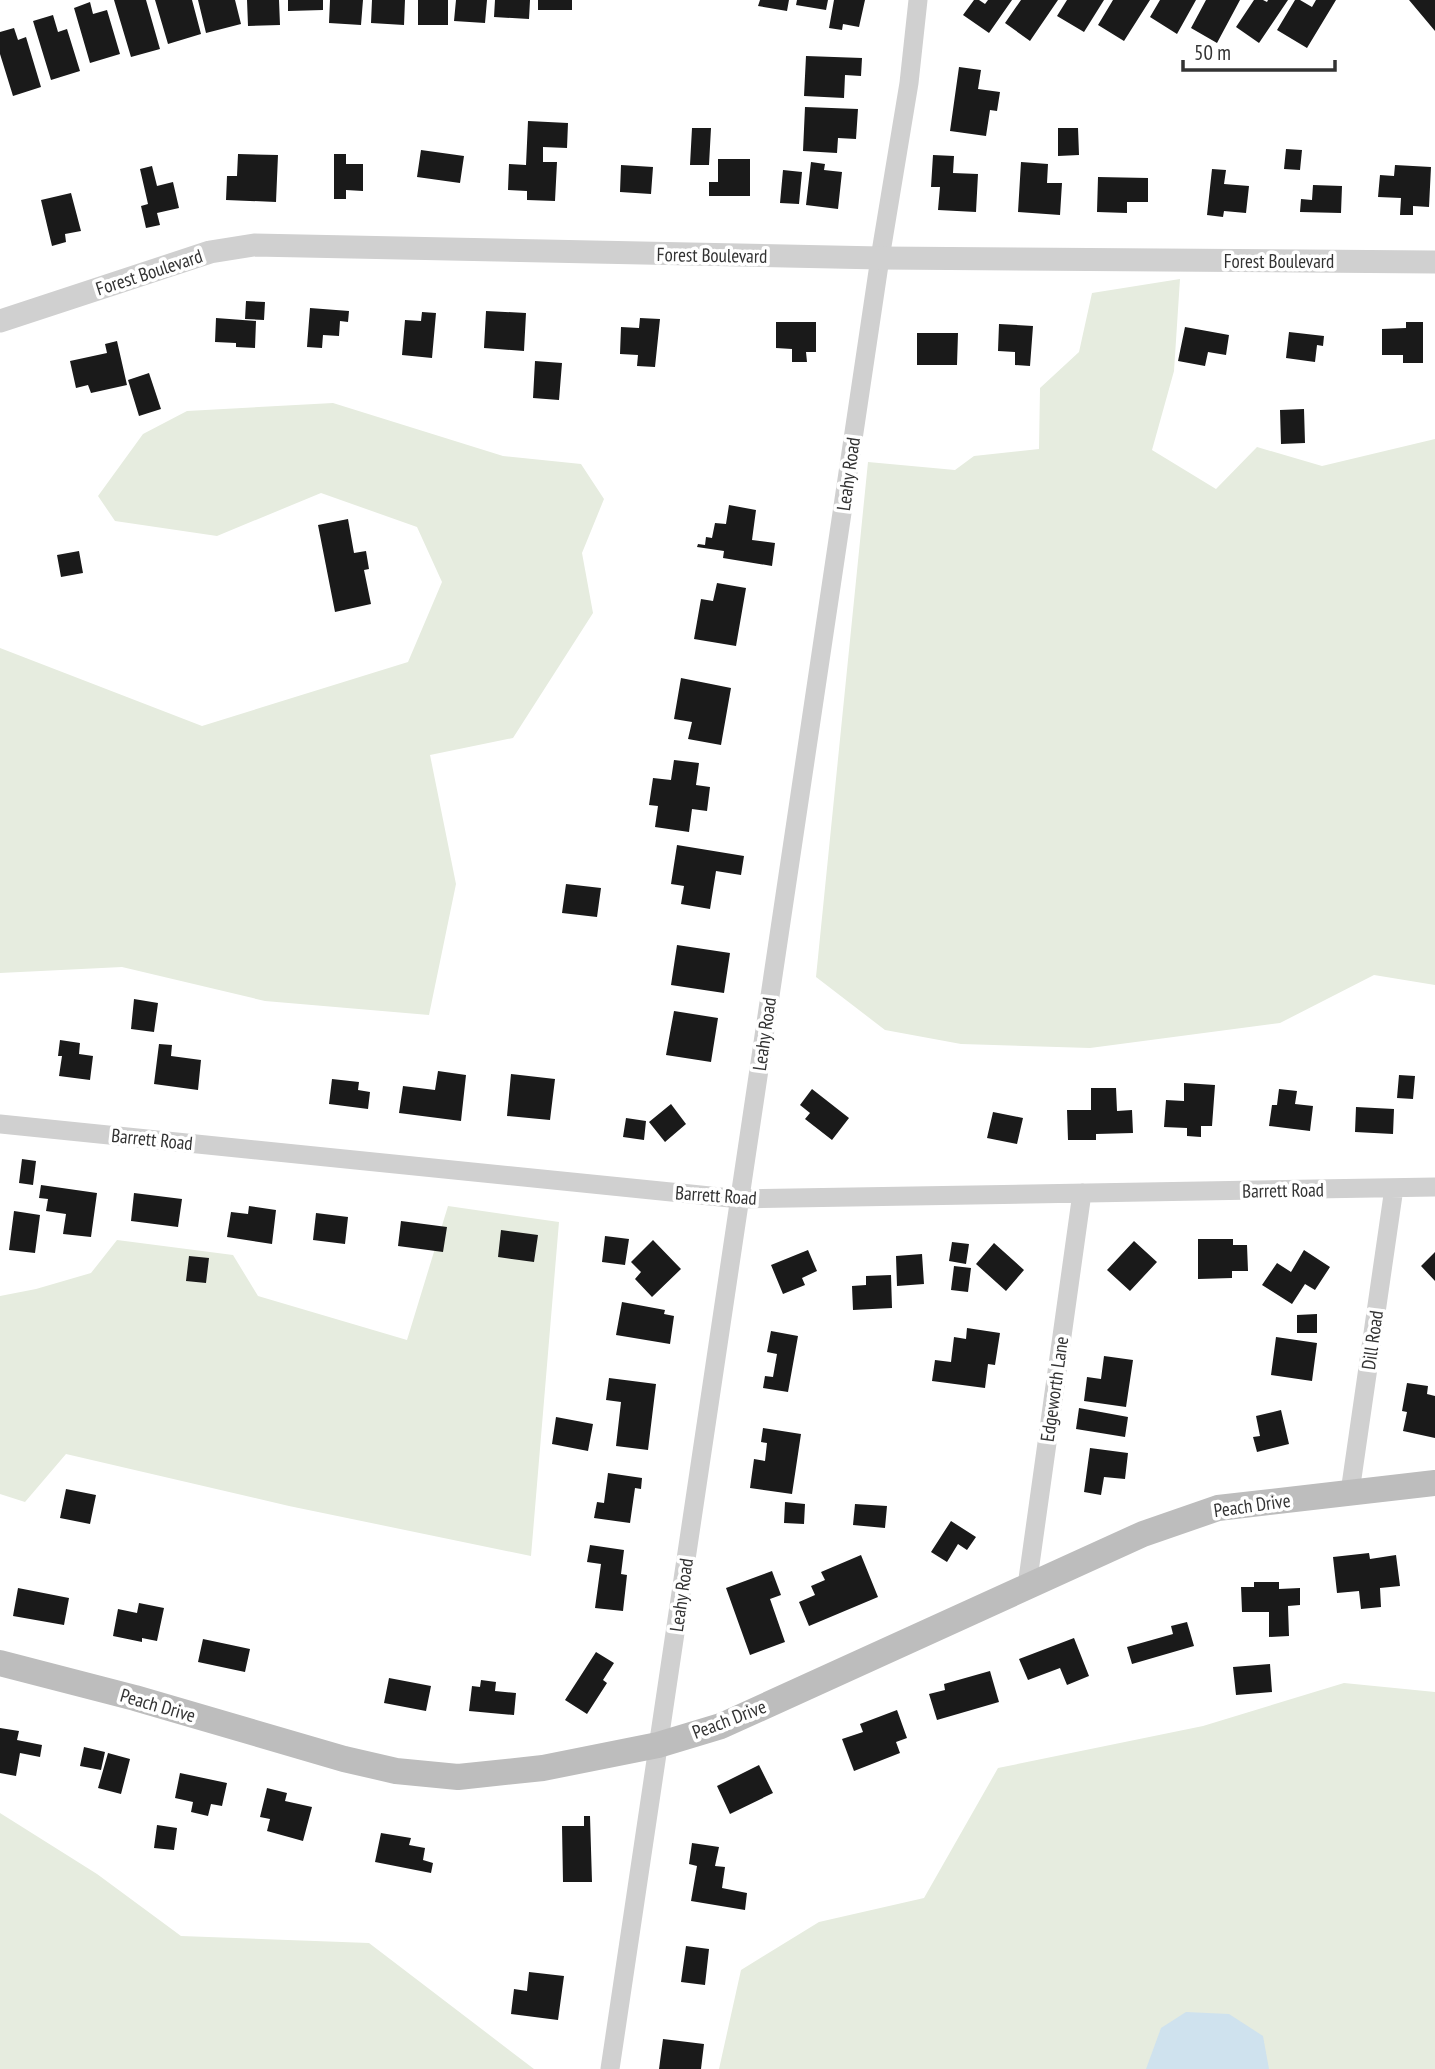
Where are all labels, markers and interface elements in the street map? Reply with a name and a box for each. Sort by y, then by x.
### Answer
scale bar [1183,28,1335,72]
text: 50 m [1194,39,1231,66]
street label: Forest Boulevard [657,242,767,268]
street label: Forest Boulevard [93,244,205,300]
street label: Forest Boulevard [1224,249,1334,273]
street label: Leahy Road [831,436,865,512]
street label: Leahy Road [747,996,781,1072]
street label: Barrett Road [110,1123,194,1155]
street label: Barrett Road [1242,1177,1324,1203]
street label: Barrett Road [674,1180,758,1210]
street label: Dill Road [1356,1309,1388,1371]
street label: Edgeworth Lane [1035,1335,1073,1443]
street label: Peach Drive [1212,1488,1292,1522]
street label: Leahy Road [664,1557,698,1633]
street label: Peach Drive [118,1683,199,1727]
street label: Peach Drive [689,1694,769,1744]

